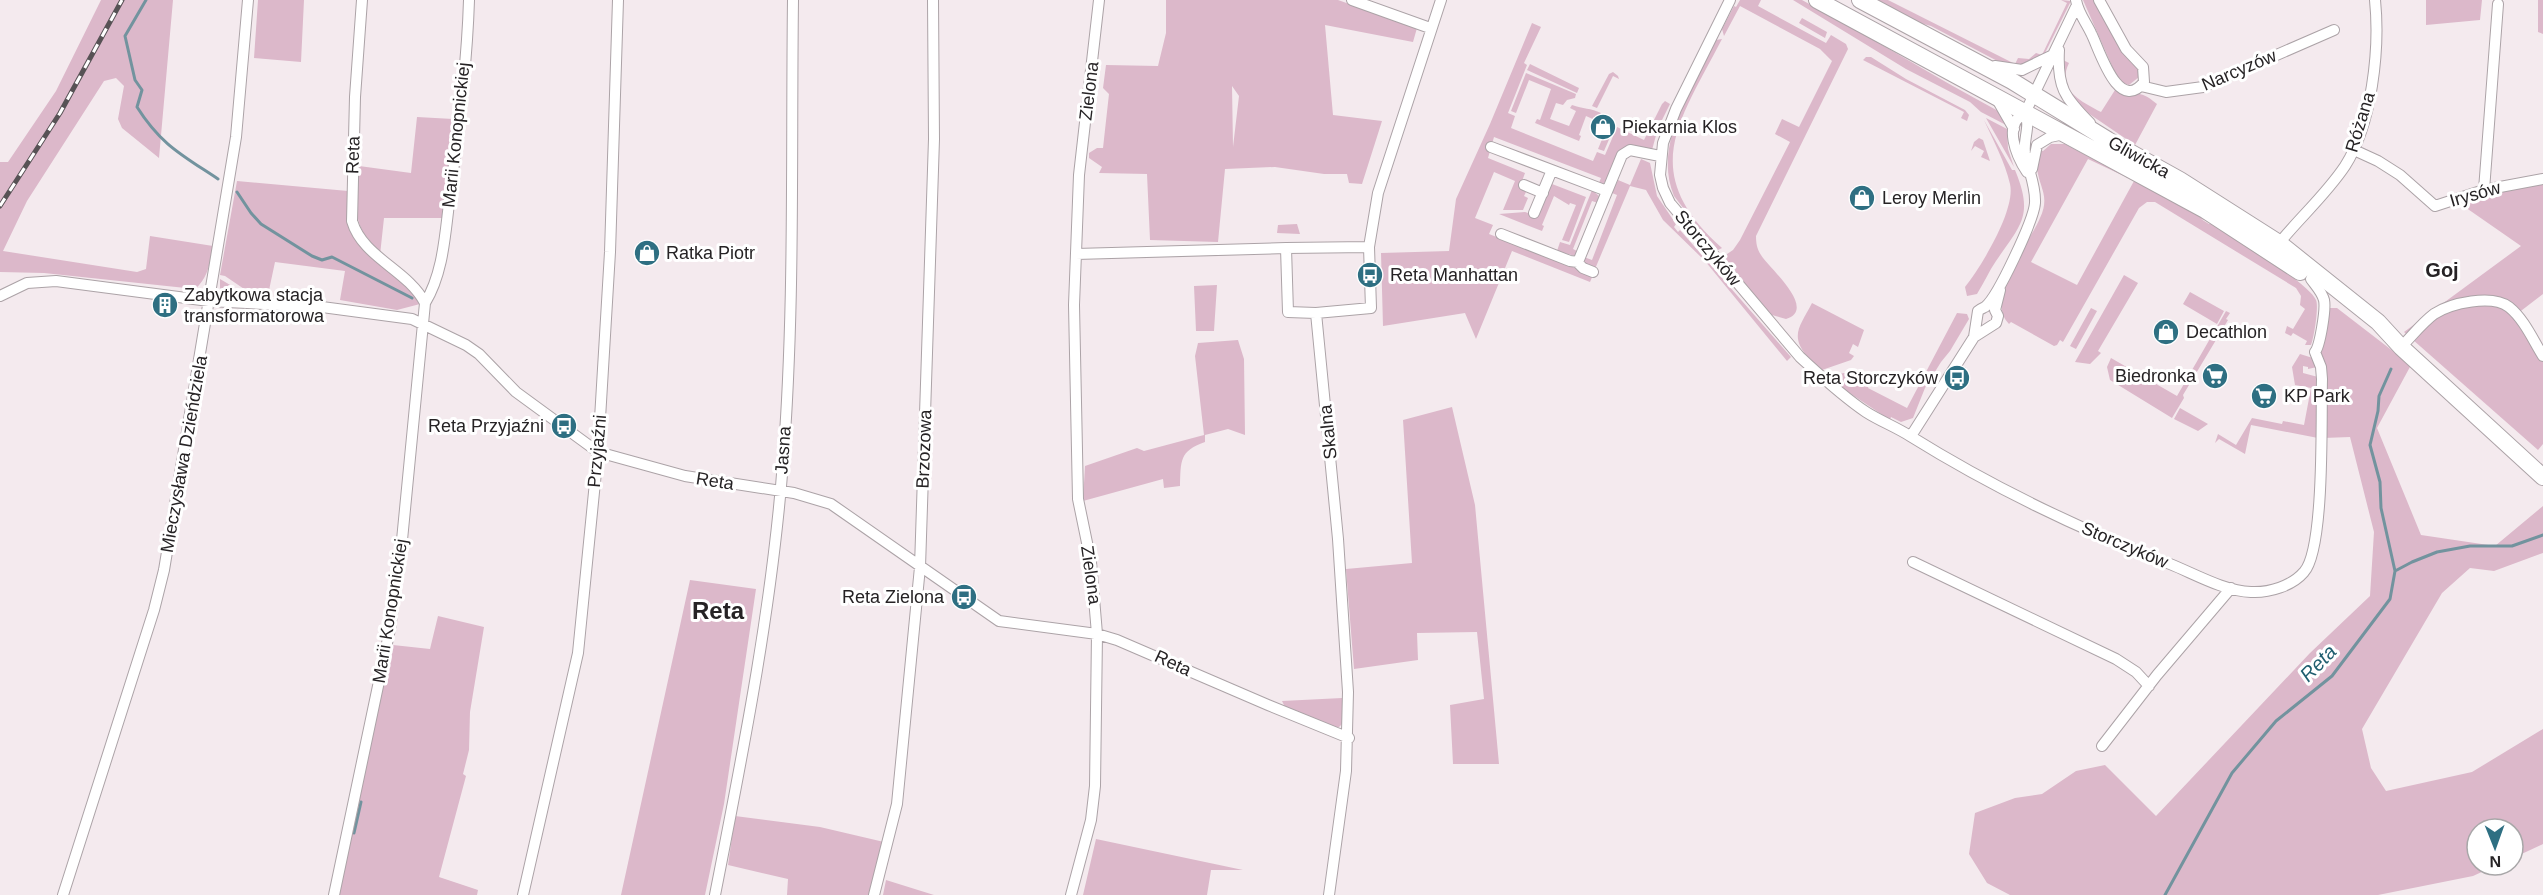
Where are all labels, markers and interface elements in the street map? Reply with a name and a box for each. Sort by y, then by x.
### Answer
street label: Narcyzów [2199,45,2280,95]
street label: Zielona [1075,60,1103,122]
street label: Marii Konopnickiej [438,61,474,209]
street label: Różana [2341,88,2379,155]
shop icon: Piekarnia Klos [1588,112,1618,142]
place label: Piekarnia Klos [1622,117,1737,137]
street label: Gliwicka [2105,132,2174,182]
street label: Reta [342,135,364,174]
street label: Irysów [2447,177,2504,211]
shop icon: Leroy Merlin [1847,183,1877,213]
place label: Leroy Merlin [1882,188,1981,208]
street label: Storczyków [1671,206,1746,290]
shop icon: Ratka Piotr [632,238,662,268]
place label: Ratka Piotr [666,243,755,263]
district label: Goj [2425,259,2459,281]
bus stop icon: Reta Manhattan [1355,260,1385,290]
place label: Reta Manhattan [1390,265,1518,285]
place label: Zabytkowa stacja transformatorowa [184,285,325,326]
building icon: Zabytkowa stacja transformatorowa [150,290,180,320]
shop icon: Decathlon [2151,317,2181,347]
place label: Decathlon [2186,322,2267,342]
street label: Mieczysława Dzieńdziela [157,353,211,554]
supermarket icon: Biedronka [2200,361,2230,391]
bus stop icon: Reta Storczyków [1942,363,1972,393]
place label: Biedronka [2115,366,2197,386]
place label: Reta Storczyków [1803,368,1939,388]
supermarket icon: KP Park [2249,381,2279,411]
place label: KP Park [2284,386,2351,406]
street label: Skalna [1315,403,1341,460]
street label: Brzozowa [913,408,935,489]
bus stop icon: Reta Przyjaźni [549,411,579,441]
street label: Przyjaźni [584,414,610,488]
place label: Reta Przyjaźni [428,416,544,436]
street label: Jasna [771,424,795,475]
street label: Reta [695,468,736,494]
street label: Storczyków [2079,518,2172,573]
street label: Marii Konopnickiej [369,537,411,685]
street label: Zielona [1077,544,1105,607]
bus stop icon: Reta Zielona [949,582,979,612]
place label: Reta Zielona [842,587,945,607]
district label: Reta [692,597,745,624]
water label: Reta [2295,640,2341,686]
street label: Reta [1152,646,1195,681]
north arrow [2465,817,2525,877]
text: N [2489,853,2501,870]

